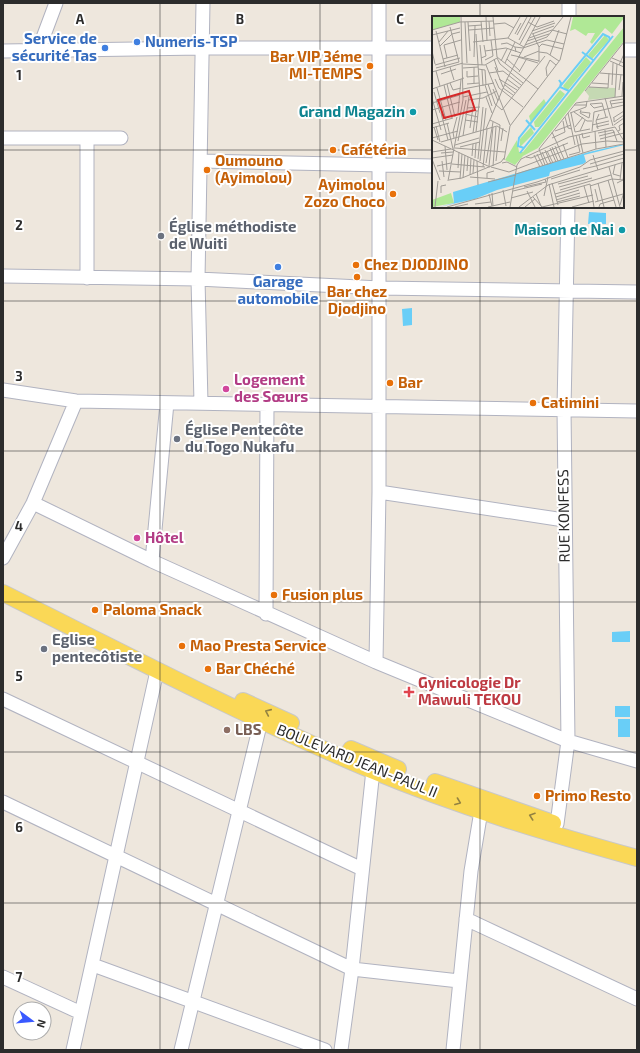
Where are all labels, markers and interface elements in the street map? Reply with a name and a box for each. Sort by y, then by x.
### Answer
text: A [76,11,85,27]
text: B [236,11,244,27]
text: C [396,11,404,27]
inset map [432,16,624,208]
place label: Service de sécurité Tas [12,29,97,64]
place label: Numeris-TSP [145,32,237,50]
marker: Numeris-TSP [132,37,142,47]
marker: Service de sécurité Tas [100,43,110,53]
place label: Bar VIP 3éme MI-TEMPS [270,47,362,82]
marker: Bar VIP 3éme MI-TEMPS [365,61,375,71]
text: 1 [16,67,22,83]
place label: Grand Magazin [299,102,405,120]
marker: Grand Magazin [408,107,418,117]
place label: Cafétéria [341,140,407,158]
marker: Cafétéria [328,145,338,155]
place label: Oumouno (Ayimolou) [215,151,292,187]
marker: Oumouno (Ayimolou) [202,165,212,175]
place label: Ayimolou Zozo Choco [304,175,385,210]
marker: Ayimolou Zozo Choco [388,189,398,199]
place label: Église méthodiste de Wuiti [169,216,296,252]
text: 2 [15,217,23,233]
place label: Maison de Nai [514,220,614,238]
marker: Maison de Nai [617,225,627,235]
marker: Église méthodiste de Wuiti [156,231,166,241]
place label: Chez DJODJINO [364,255,468,273]
marker: Chez DJODJINO [351,260,361,270]
marker: Garage automobile [273,262,283,272]
place label: Garage automobile [238,272,318,307]
marker: Bar chez Djodjino [352,272,362,282]
place label: Bar chez Djodjino [327,282,387,317]
text: 3 [15,368,23,384]
place label: Logement des Sœurs [234,370,308,405]
place label: Bar [398,373,423,391]
marker: Bar [385,378,395,388]
marker: Logement des Sœurs [221,384,231,394]
place label: Catimini [541,393,599,411]
marker: Catimini [528,398,538,408]
place label: Église Pentecôte du Togo Nukafu [185,419,303,455]
marker: Église Pentecôte du Togo Nukafu [172,434,182,444]
street label: RUE KONFESS [553,469,573,563]
text: 4 [15,518,23,534]
place label: Hôtel [145,528,184,546]
marker: Hôtel [132,533,142,543]
place label: Fusion plus [282,585,363,603]
marker: Fusion plus [269,590,279,600]
place label: Paloma Snack [103,600,203,618]
marker: Paloma Snack [90,605,100,615]
place label: Eglise pentecôtiste [52,630,142,665]
place label: Mao Presta Service [190,636,327,654]
marker: Mao Presta Service [177,641,187,651]
marker: Eglise pentecôtiste [39,644,49,654]
place label: Bar Chéché [216,659,295,677]
marker: Bar Chéché [203,664,213,674]
text: 5 [15,668,23,684]
place label: Gynicologie Dr Mawuli TEKOU [418,673,521,708]
marker: Gynicologie Dr Mawuli TEKOU [403,686,415,698]
one-way arrow [265,709,273,717]
place label: LBS [235,720,262,738]
street label: BOULEVARD JEAN-PAUL II [274,720,440,801]
marker: LBS [222,725,232,735]
place label: Primo Resto [545,786,631,804]
marker: Primo Resto [532,791,542,801]
one-way arrow [454,798,461,806]
one-way arrow [529,812,536,821]
text: 6 [15,819,23,835]
text: 7 [16,969,23,985]
north arrow [12,1001,52,1041]
text: N [35,1018,49,1030]

